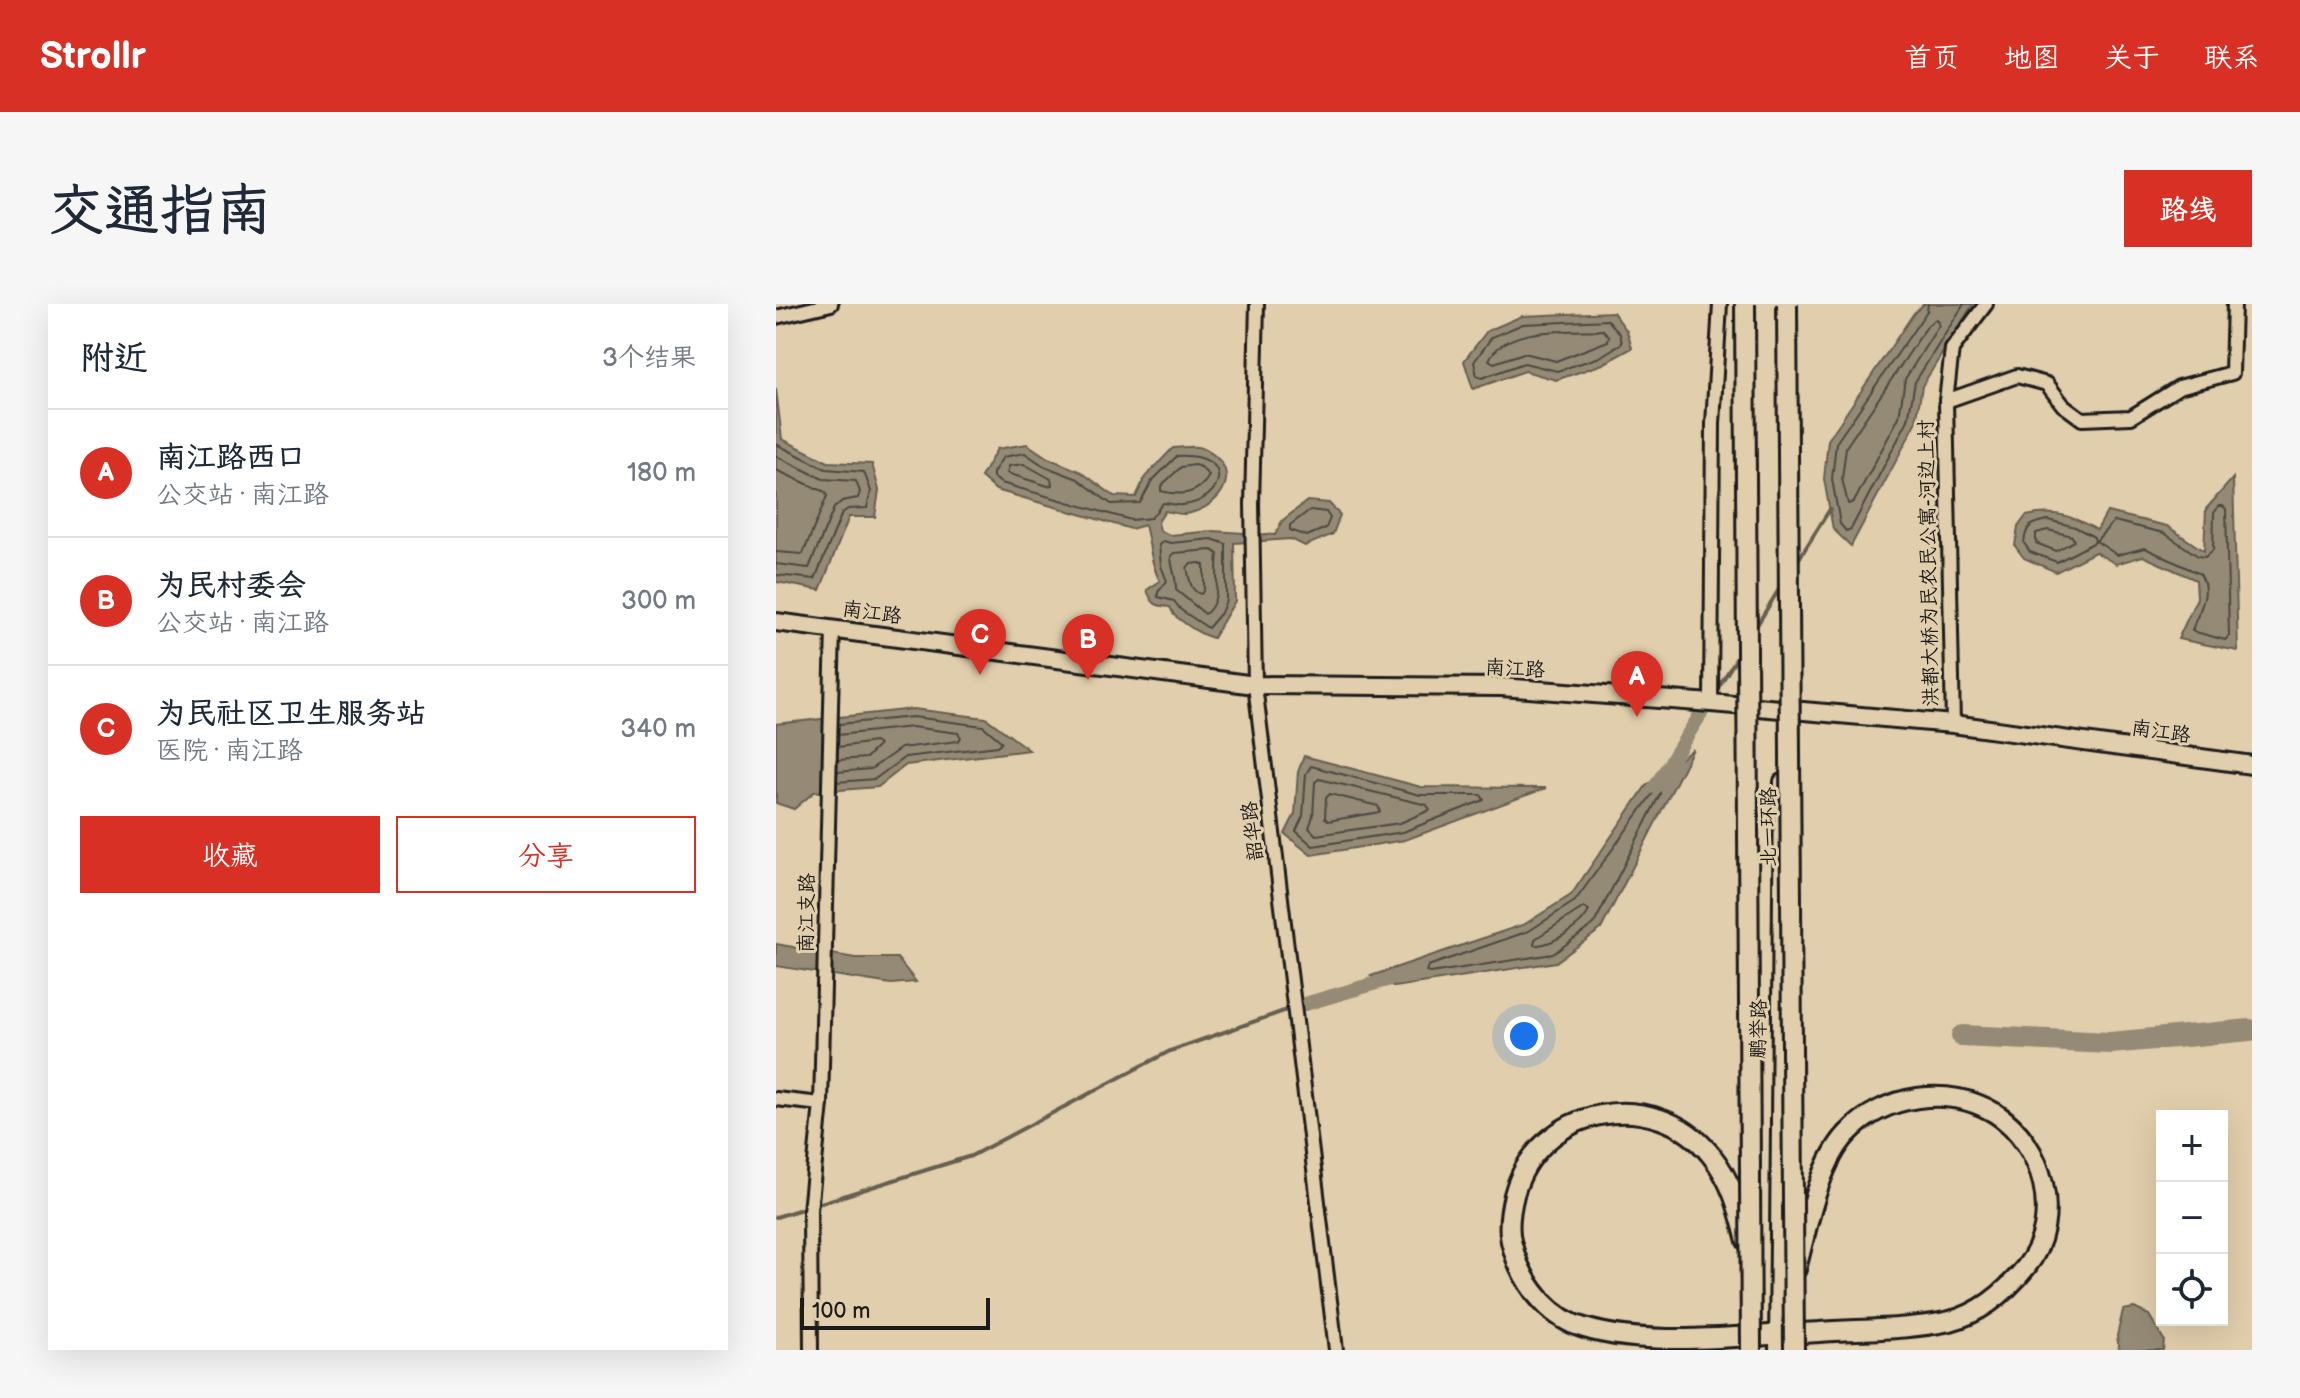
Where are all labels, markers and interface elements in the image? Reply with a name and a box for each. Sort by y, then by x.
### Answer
text: Strollr [40,34,146,79]
text: 首页 [1904,42,1960,75]
text: 地图 [2004,42,2060,75]
text: 关于 [2104,42,2160,75]
text: 联系 [2204,42,2260,75]
button: 路线 [2124,170,2252,247]
text: 交通指南 [48,179,272,246]
text: 附近 [80,338,148,379]
text: 3个结果 [602,343,696,374]
street label: 洪都大桥为民农民公寓-河边上村 [1914,419,1944,707]
text: 南江路西口 [156,440,306,476]
text: A [98,458,114,489]
text: 180 m [627,458,696,489]
text: 公交站 · 南江路 [156,480,329,511]
text: 为民村委会 [156,568,306,604]
text: B [97,586,115,617]
text: 300 m [621,586,696,617]
street label: 南江路 [841,597,904,629]
text: 公交站 · 南江路 [156,608,329,639]
pin: C [954,609,1006,675]
pin: B [1062,614,1114,680]
pin: A [1611,651,1663,717]
street label: 南江路 [1484,655,1547,683]
text: 为民社区卫生服务站 [156,696,426,732]
text: C [97,714,115,745]
text: 340 m [620,714,696,745]
street label: 南江路 [2130,716,2193,748]
text: 医院 · 南江路 [156,736,303,767]
street label: 北一环路 [1757,786,1781,867]
street label: 韶华路 [1237,799,1269,862]
button: 收藏 [80,816,380,893]
button: 分享 [396,816,696,893]
street label: 南江支路 [794,872,820,953]
street label: 鹏举路 [1746,998,1772,1059]
your location [1504,1016,1544,1056]
map controls [2156,1110,2228,1326]
button: + [2156,1110,2228,1182]
button: − [2156,1182,2228,1254]
button: locate [2156,1254,2228,1326]
scale bar [800,1294,990,1330]
text: 100 m [812,1298,871,1325]

